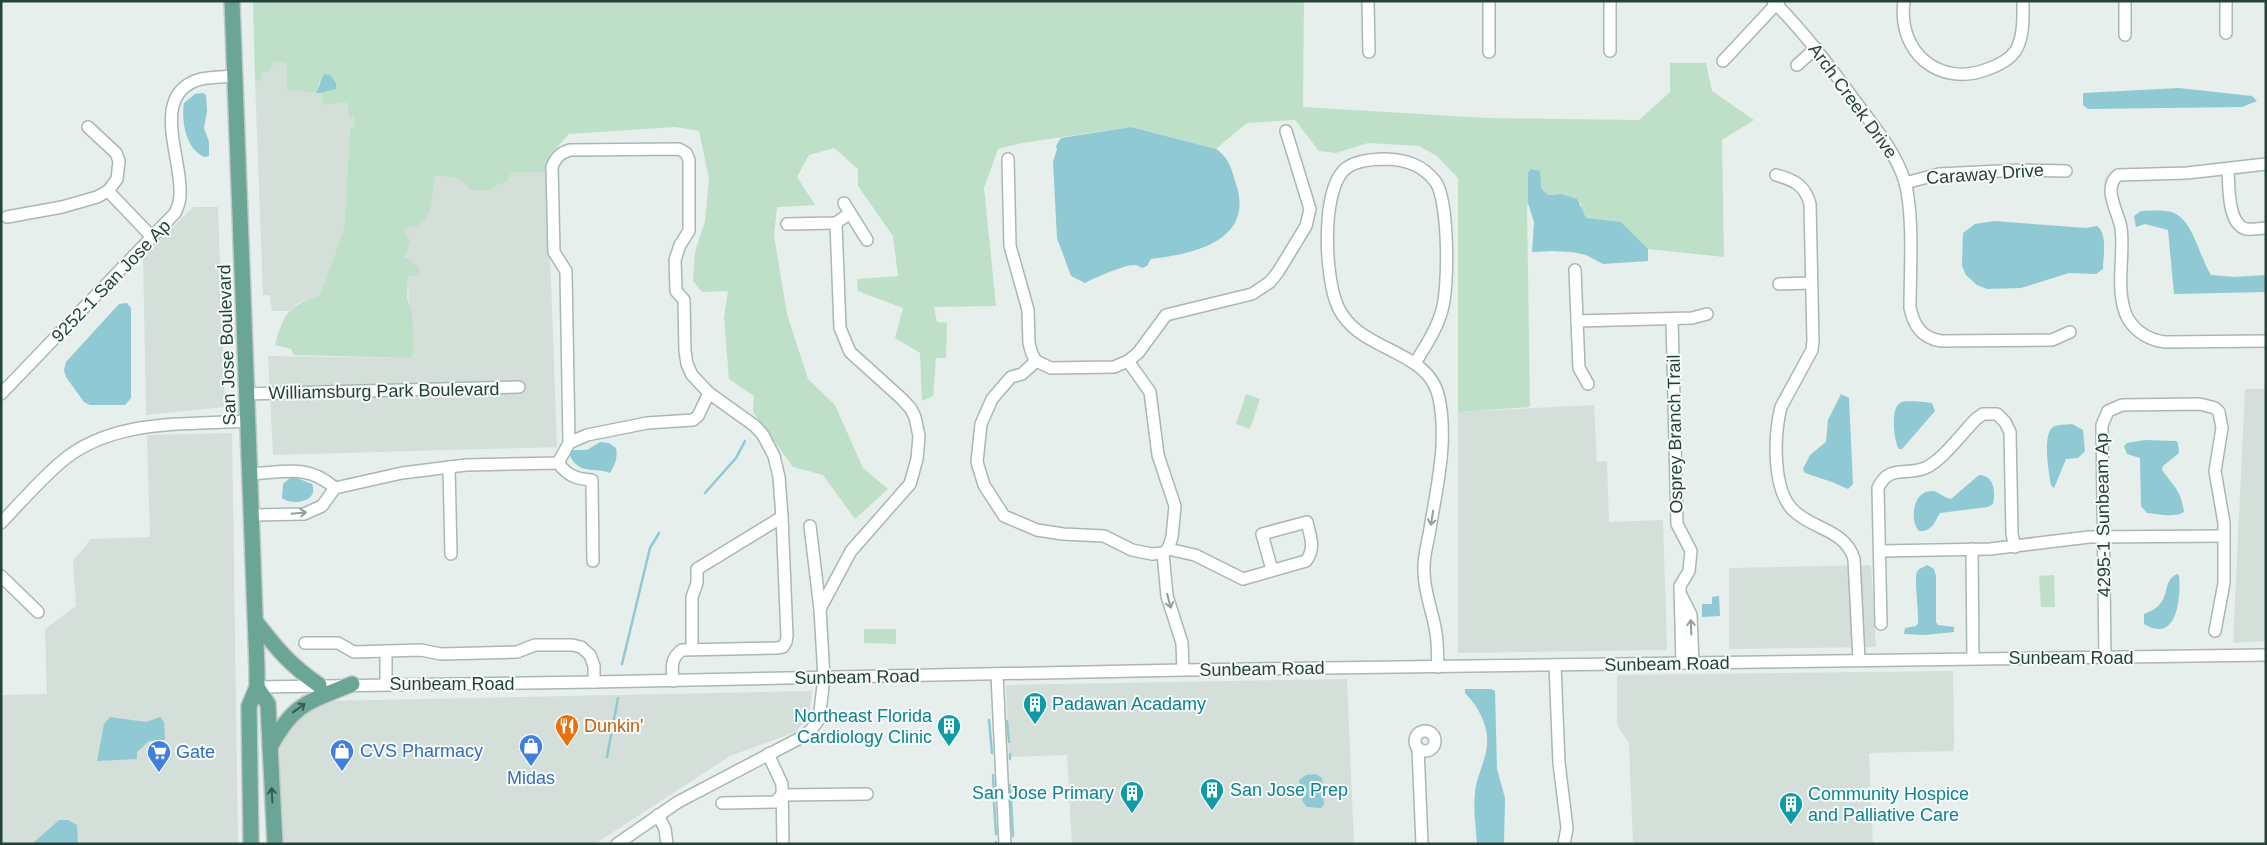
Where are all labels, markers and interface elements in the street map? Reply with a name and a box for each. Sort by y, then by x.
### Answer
street label: Arch Creek Drive [1805,40,1901,162]
street label: Caraway Drive [1925,160,2045,188]
street label: 9252-1 San Jose Ap [47,216,175,346]
street label: San Jose Boulevard [214,264,240,426]
street label: Osprey Branch Trail [1664,354,1686,514]
street label: Williamsburg Park Boulevard [268,379,500,403]
street label: 4295-1 Sunbeam Ap [2092,433,2114,597]
one-way arrow [291,509,307,518]
one-way arrow [1426,509,1436,525]
one-way arrow [1165,593,1174,609]
one-way arrow [1687,619,1696,635]
street label: Sunbeam Road [2008,648,2134,668]
street label: Sunbeam Road [1604,653,1730,675]
street label: Sunbeam Road [1199,658,1325,680]
street label: Sunbeam Road [794,666,920,688]
street label: Sunbeam Road [389,674,515,694]
building icon: Padawan Acadamy [1022,691,1048,725]
place label: Padawan Acadamy [1052,694,1206,714]
one-way arrow [291,703,305,713]
place label: Northeast Florida Cardiology Clinic [794,706,933,747]
restaurant icon: Dunkin' [554,713,580,747]
building icon: Northeast Florida Cardiology Clinic [936,713,962,747]
place label: Dunkin' [584,716,643,736]
shop icon: Midas [518,733,544,767]
shop icon: CVS Pharmacy [329,738,355,772]
supermarket icon: Gate [146,739,172,773]
place label: CVS Pharmacy [360,741,483,761]
place label: Gate [176,742,215,762]
place label: Midas [507,768,555,788]
building icon: San Jose Prep [1199,777,1225,811]
building icon: San Jose Primary [1119,780,1145,814]
place label: San Jose Prep [1230,780,1348,800]
place label: San Jose Primary [972,783,1114,803]
place label: Community Hospice and Palliative Care [1808,784,1969,825]
one-way arrow [268,787,277,803]
building icon: Community Hospice and Palliative Care [1778,791,1804,825]

